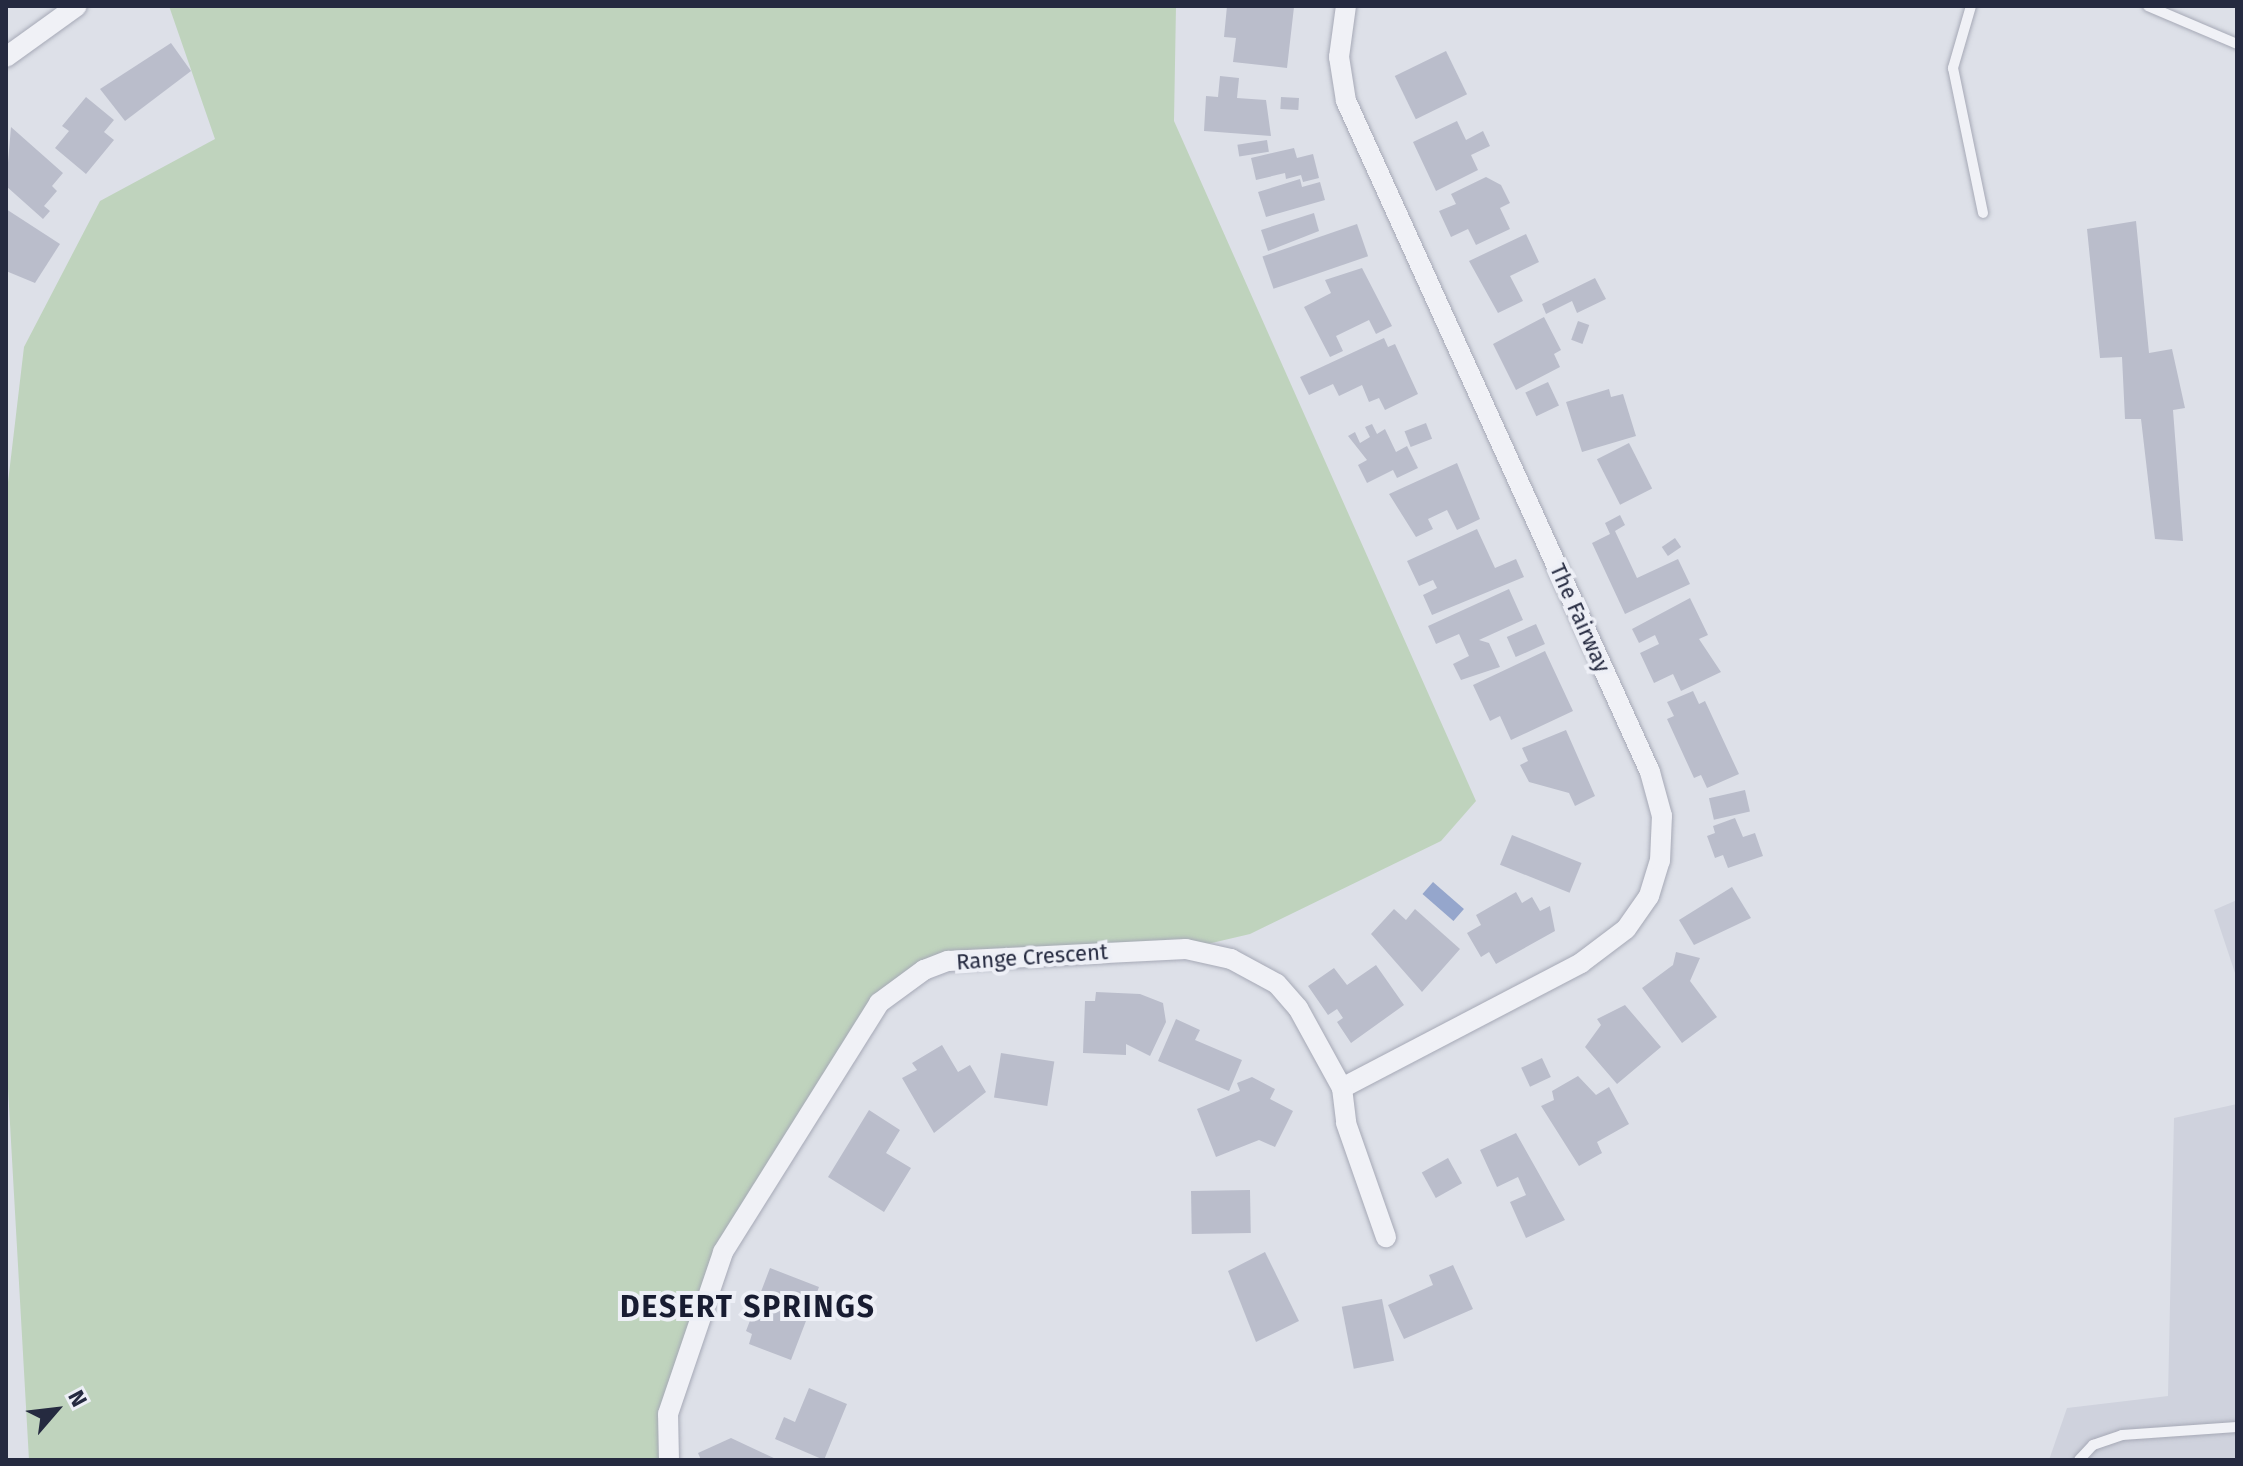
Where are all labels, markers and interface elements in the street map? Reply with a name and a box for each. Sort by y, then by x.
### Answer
street label: The Fairway [1544,560,1616,676]
street label: Range Crescent [955,939,1109,975]
district label: DESERT SPRINGS [620,1289,876,1325]
north arrow [16,1370,96,1450]
text: N [62,1386,93,1411]

